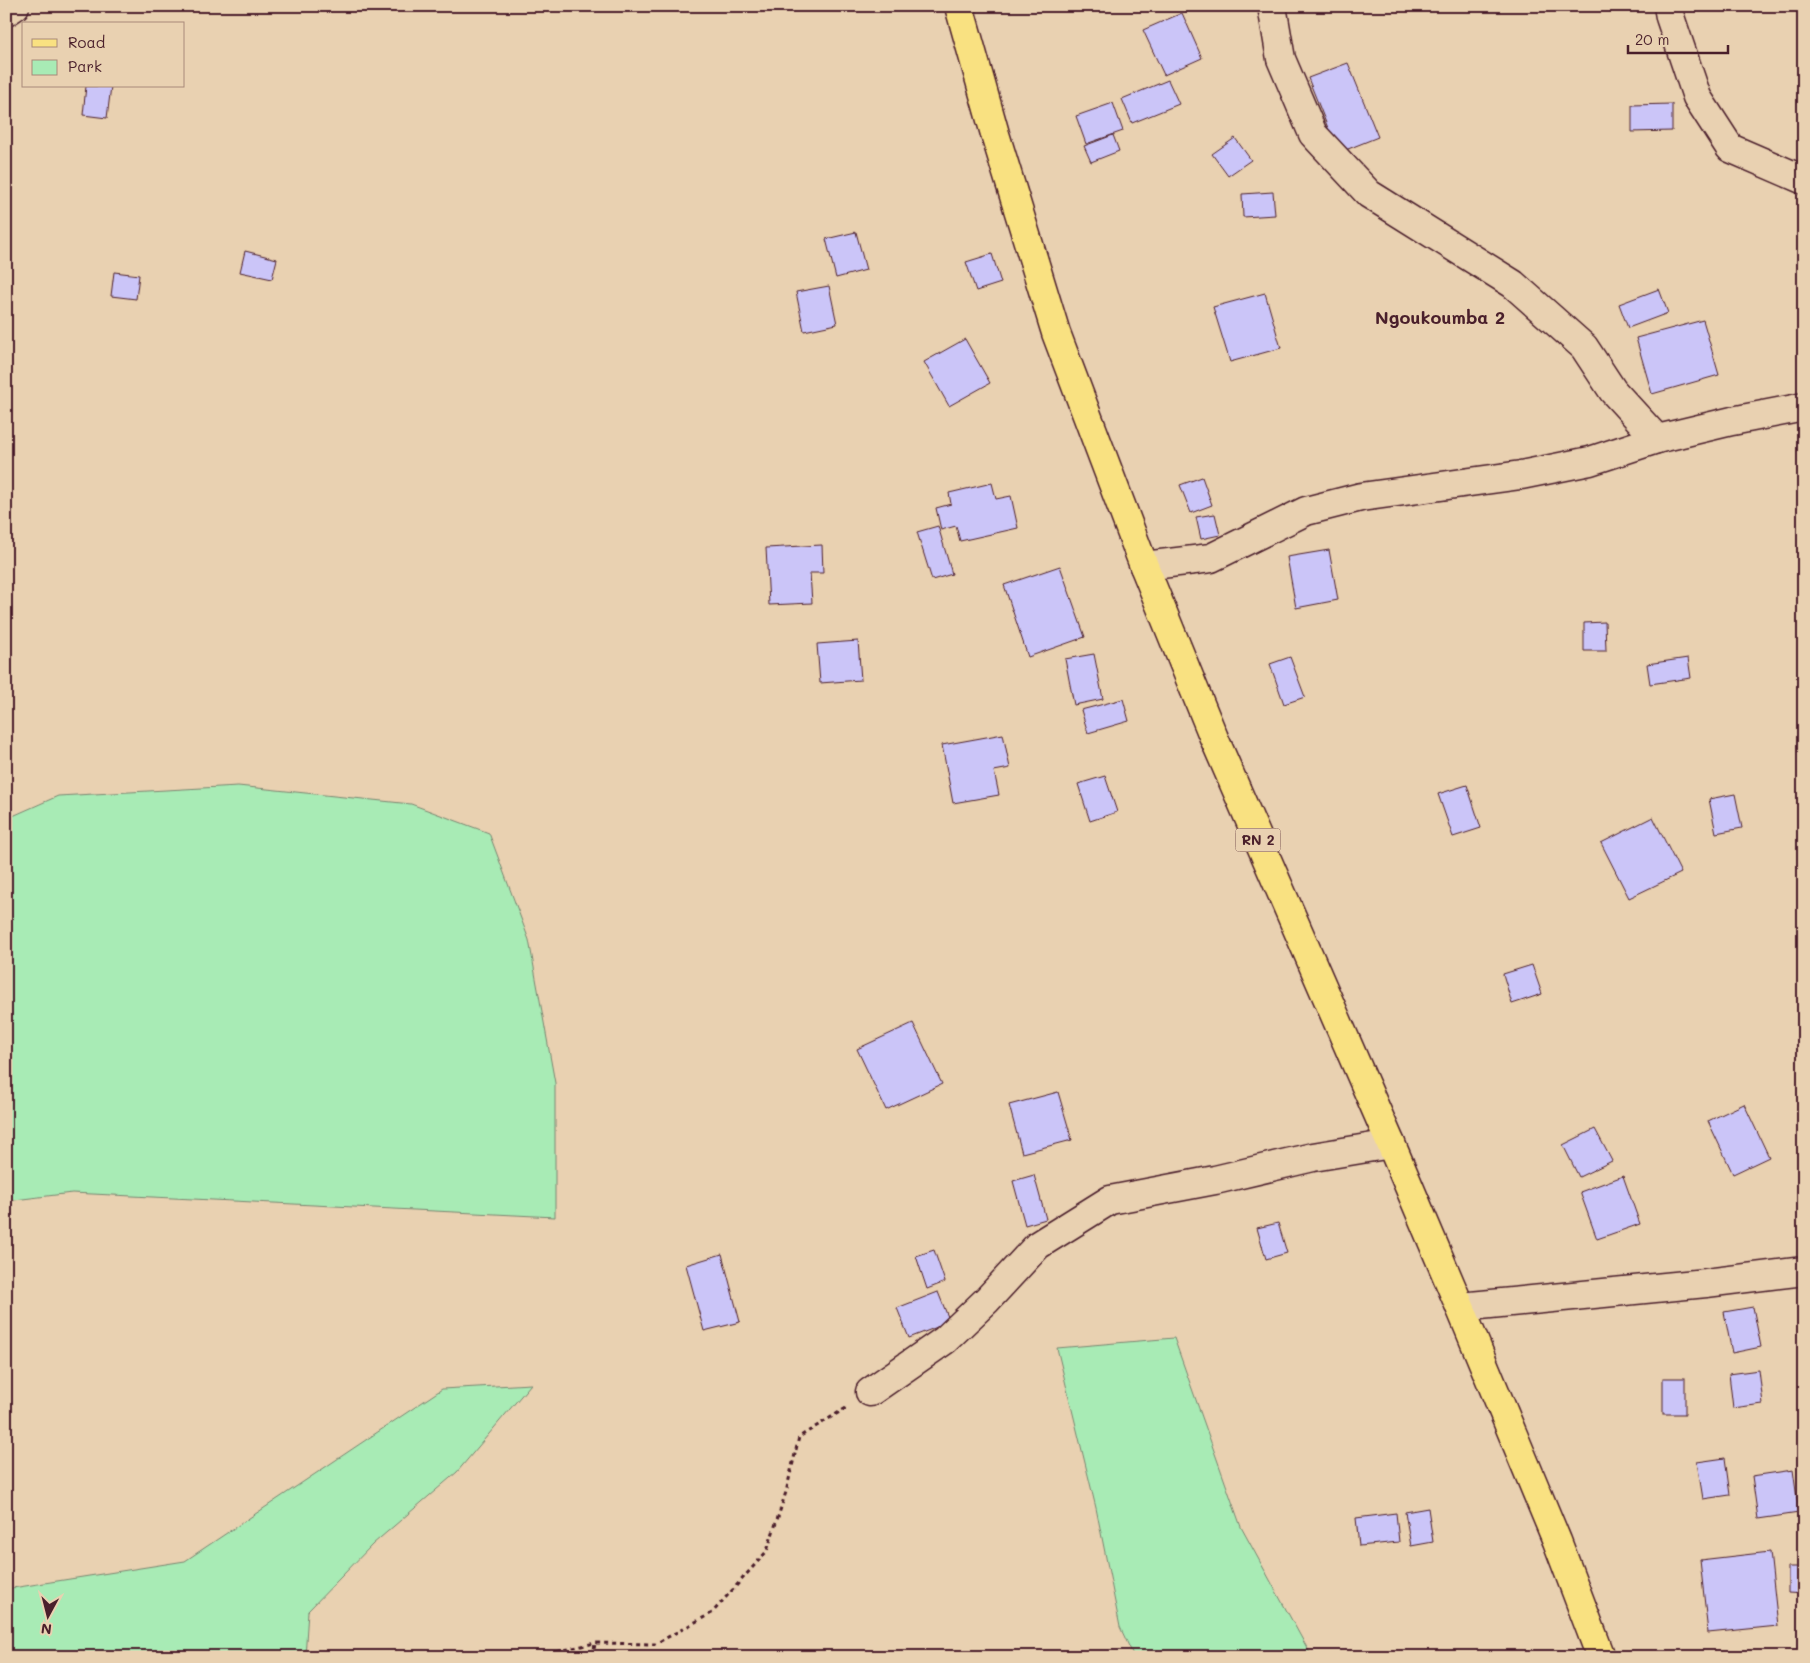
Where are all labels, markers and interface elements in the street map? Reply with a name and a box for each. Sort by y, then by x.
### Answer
legend [22,22,185,88]
scale bar [1628,22,1728,54]
text: 20 m [1635,29,1669,49]
text: Road [68,32,105,52]
text: Park [68,56,102,76]
district label: Ngoukoumba 2 [1375,305,1505,329]
road number: RN 2 [1236,828,1280,852]
north arrow [22,1590,72,1640]
text: N [40,1619,53,1639]

